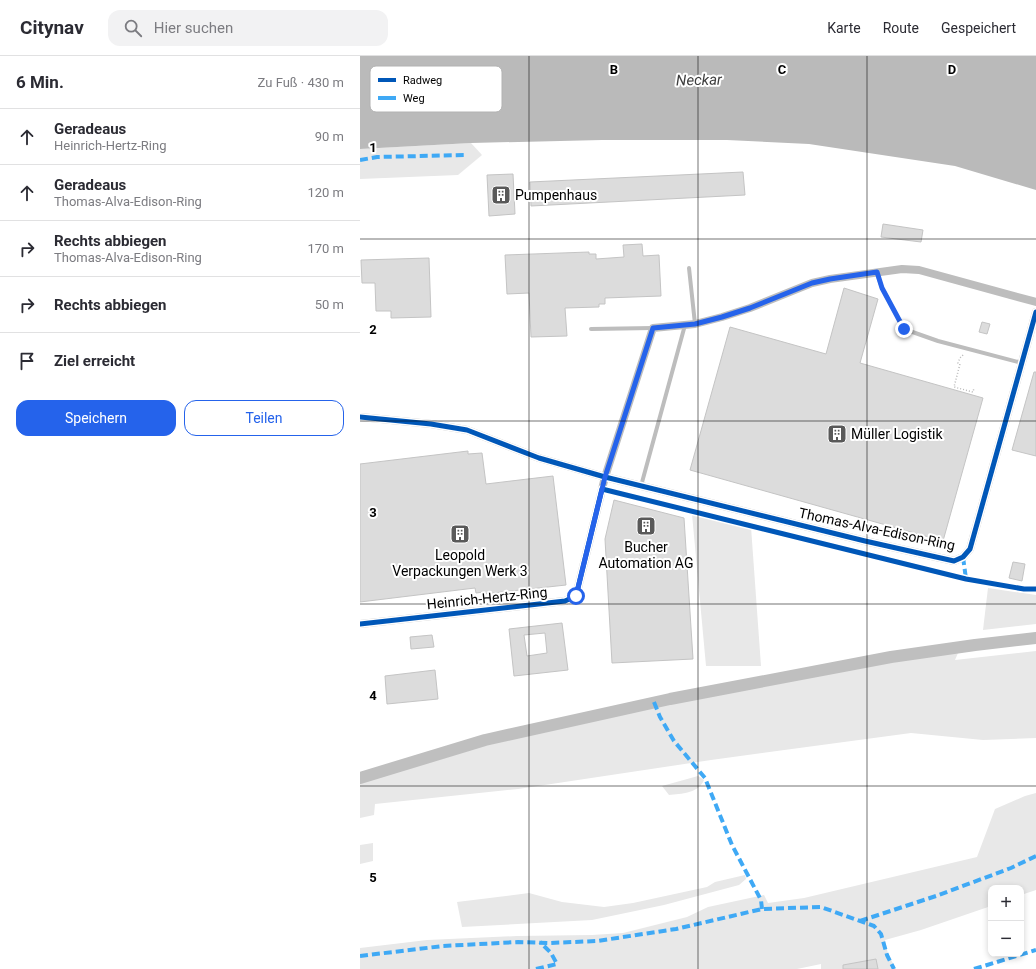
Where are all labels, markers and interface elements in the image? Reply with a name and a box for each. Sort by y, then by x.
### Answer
search box [108,10,388,46]
text: Citynav [20,16,84,39]
icon: search [122,17,144,39]
text: Hier suchen [154,19,233,37]
text: Karte [827,20,861,36]
text: Route [883,20,919,36]
text: Gespeichert [941,20,1016,36]
text: B [610,62,618,77]
text: C [778,62,787,77]
text: D [948,62,956,77]
legend [370,66,502,112]
water label: Neckar [676,71,723,89]
text: 6 Min. [16,72,64,92]
text: Radweg [403,74,442,87]
text: Zu Fuß · 430 m [258,75,344,90]
text: Weg [403,92,425,105]
text: Geradeaus [54,120,126,138]
icon: ahead [16,126,38,148]
text: 90 m [315,129,344,144]
text: Heinrich-Hertz-Ring [54,138,166,153]
text: 1 [369,140,377,155]
text: Geradeaus [54,176,126,194]
icon: ahead [16,182,38,204]
building icon: Pumpenhaus [490,184,512,206]
text: 120 m [307,185,344,200]
place label: Pumpenhaus [515,187,597,203]
text: Thomas-Alva-Edison-Ring [54,194,202,209]
text: Rechts abbiegen [54,232,167,250]
icon: right [16,238,38,260]
text: 170 m [307,241,344,256]
text: Thomas-Alva-Edison-Ring [54,250,202,265]
icon: right [16,294,38,316]
text: Rechts abbiegen [54,296,167,314]
text: 50 m [315,297,344,312]
route end [895,320,913,338]
text: 2 [369,322,377,337]
icon: arrive [16,350,38,372]
text: Ziel erreicht [54,352,135,370]
button: Speichern [16,400,176,436]
button: Teilen [184,400,344,436]
building icon: Müller Logistik [826,423,848,445]
place label: Müller Logistik [851,426,943,442]
text: 3 [369,505,377,520]
street label: Thomas-Alva-Edison-Ring [797,505,957,553]
building icon: Bucher Automation AG [635,515,657,537]
building icon: Leopold Verpackungen Werk 3 [449,523,471,545]
place label: Bucher Automation AG [599,539,693,571]
place label: Leopold Verpackungen Werk 3 [392,547,528,579]
street label: Heinrich-Hertz-Ring [426,584,548,612]
route start [567,587,585,605]
text: 4 [369,688,377,703]
text: 5 [369,870,377,885]
map controls [988,885,1024,957]
button: + [988,885,1024,921]
button: − [988,921,1024,957]

